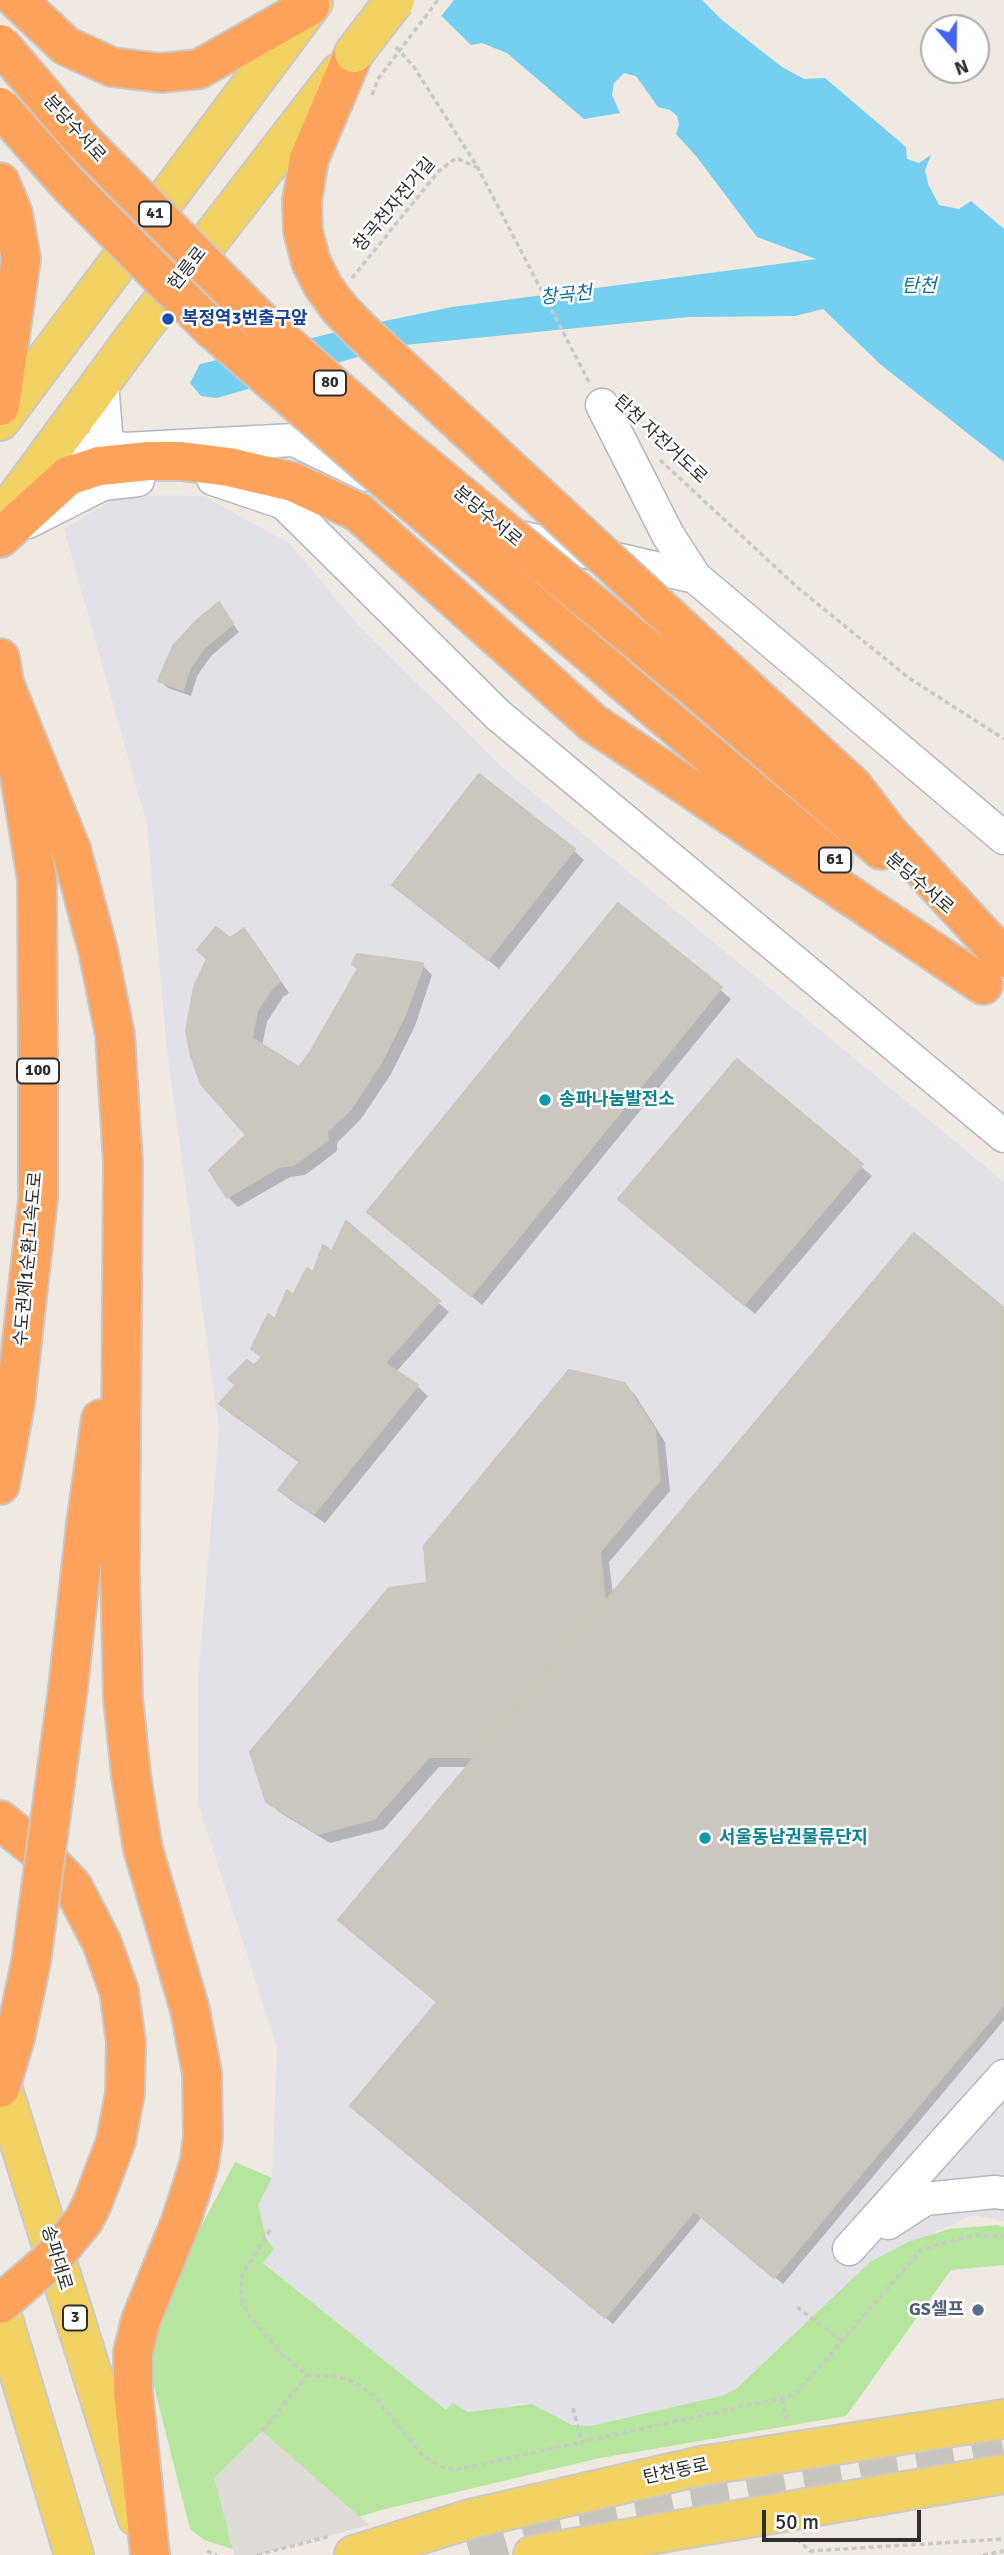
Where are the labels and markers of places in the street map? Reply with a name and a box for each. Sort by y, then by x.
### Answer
place label: 복정역3번출구앞 [182,308,308,330]
marker: 복정역3번출구앞 [160,311,176,327]
place label: 송파나눔발전소 [559,1089,675,1111]
marker: 송파나눔발전소 [537,1092,553,1108]
place label: 서울동남권물류단지 [719,1827,868,1849]
marker: 서울동남권물류단지 [697,1830,713,1846]
place label: GS셀프 [909,2299,964,2321]
marker: GS셀프 [970,2302,986,2318]

